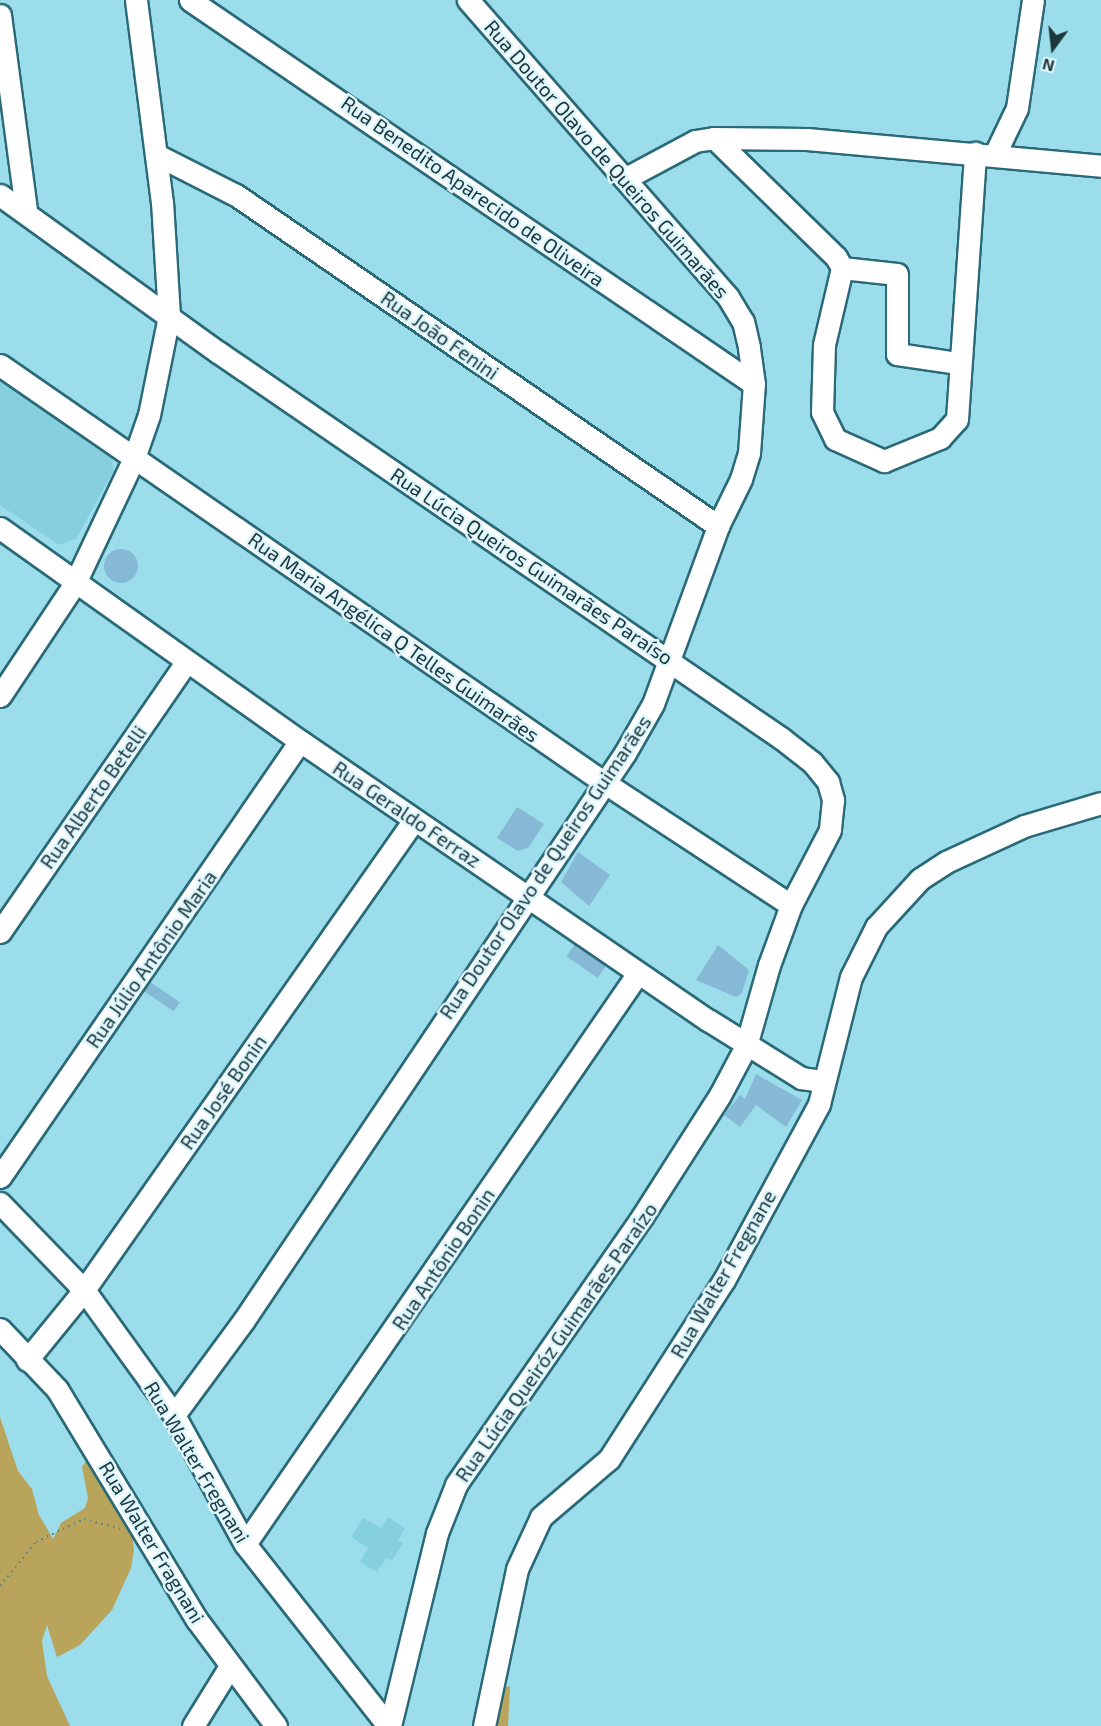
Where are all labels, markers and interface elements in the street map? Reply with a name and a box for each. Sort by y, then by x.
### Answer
street label: Rua Doutor Olavo de Queiros Guimarães [479,15,735,303]
north arrow [1023,18,1083,78]
text: N [1040,55,1056,77]
street label: Rua Benedito Aparecido de Oliveira [337,90,609,292]
street label: Rua João Fenini [376,285,504,385]
street label: Rua Lúcia Queiros Guimarães Paraíso [386,462,678,670]
street label: Rua Maria Angélica Q Telles Guimarães [243,527,545,747]
street label: Rua Doutor Olavo de Queiros Guimarães [434,710,656,1024]
street label: Rua Alberto Betelli [35,721,151,873]
street label: Rua Geraldo Ferraz [329,756,485,872]
street label: Rua Júlio Antônio Maria [80,865,222,1053]
street label: Rua José Bonin [175,1030,271,1154]
street label: Rua Antônio Bonin [386,1183,500,1335]
street label: Rua Walter Fregnane [665,1185,781,1363]
street label: Rua Lúcia Queiróz Guimarães Paraízo [450,1198,662,1486]
street label: Rua Walter Fregnani [139,1377,255,1547]
street label: Rua Walter Fragnani [94,1456,210,1628]

